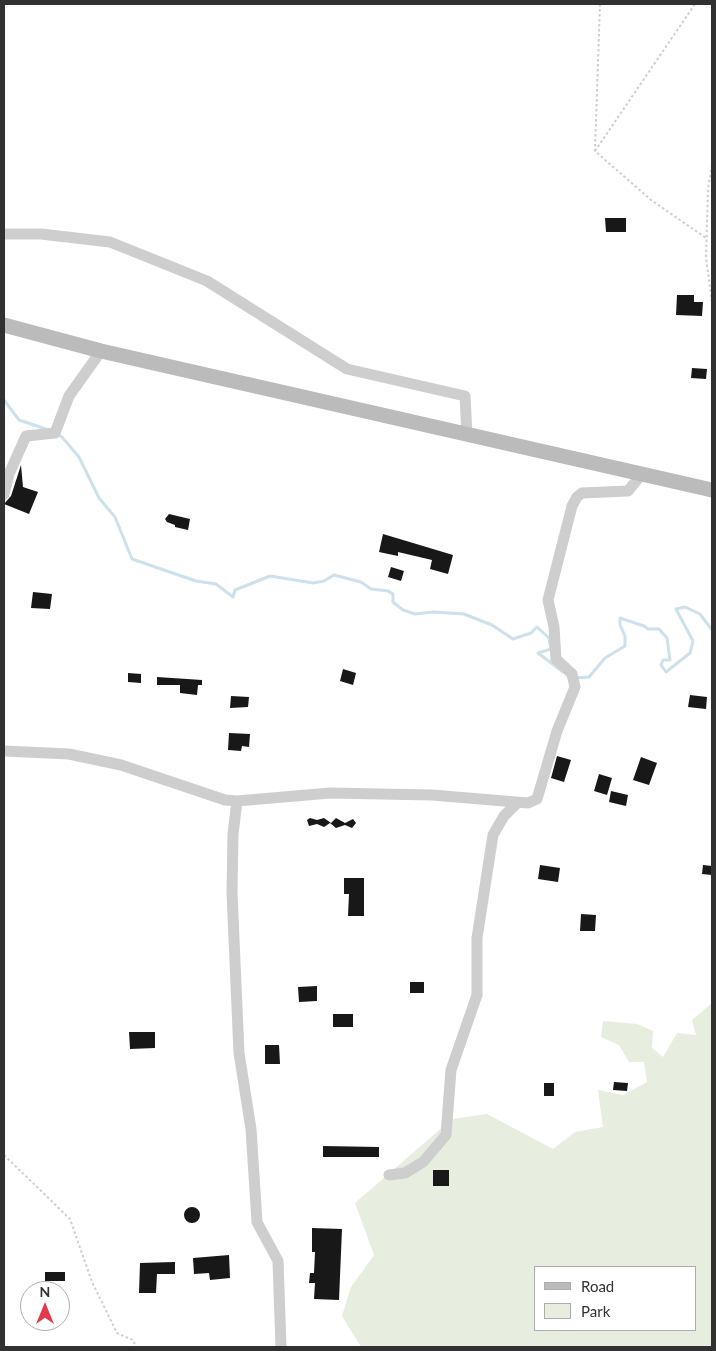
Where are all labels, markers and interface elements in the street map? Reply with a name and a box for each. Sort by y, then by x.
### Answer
legend [534,1266,696,1331]
text: Road [581,1277,614,1295]
north arrow [20,1281,70,1331]
text: N [40,1283,50,1300]
text: Park [581,1302,610,1320]

